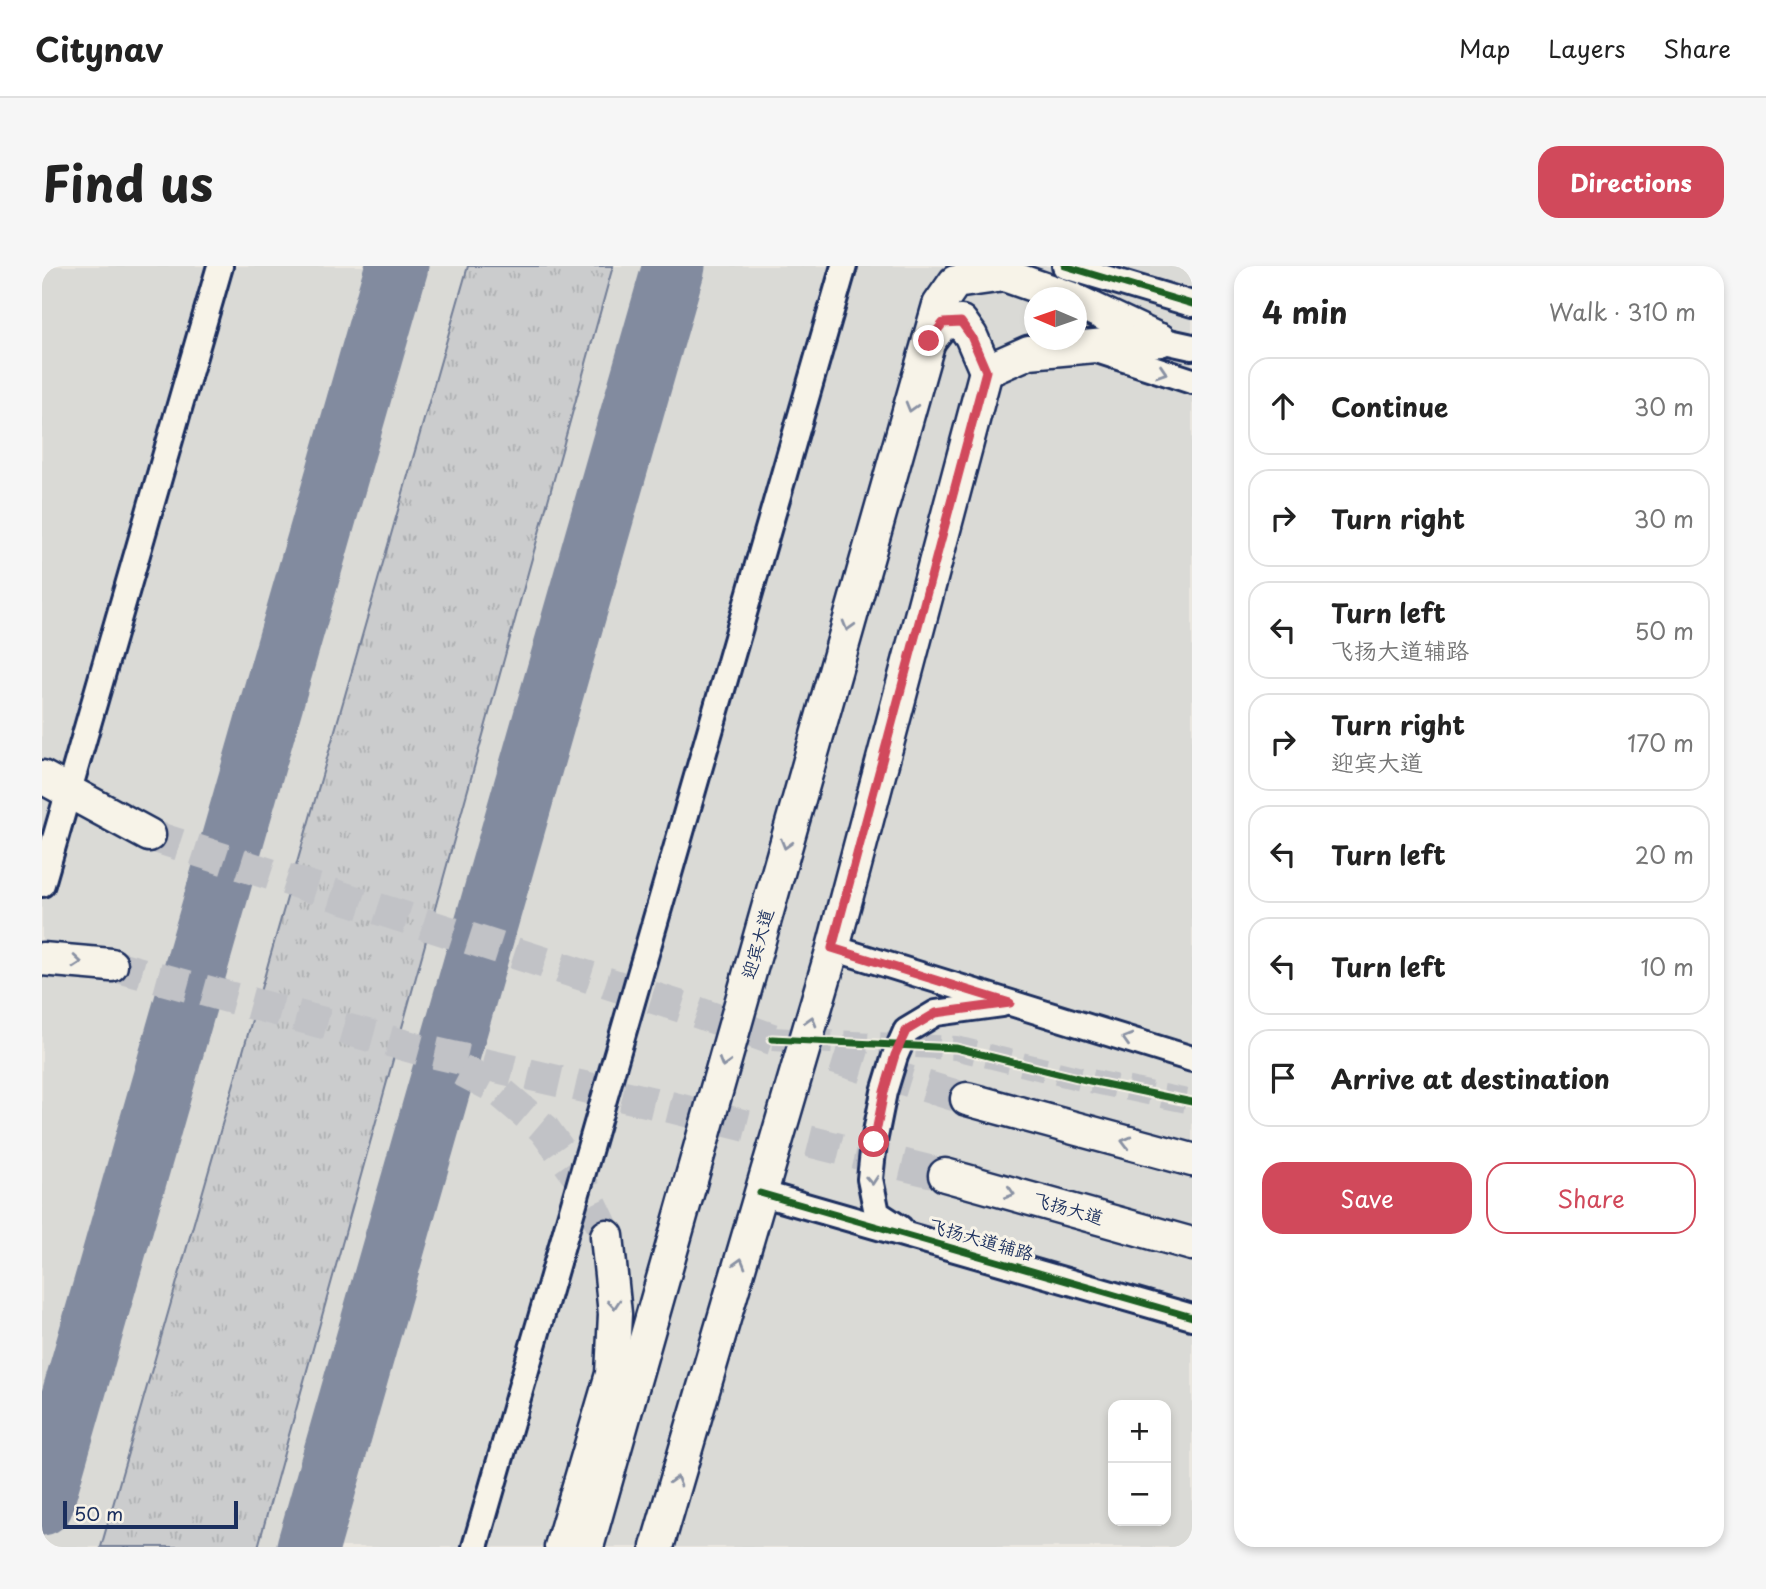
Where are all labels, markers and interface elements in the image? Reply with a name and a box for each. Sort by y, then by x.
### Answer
text: Citynav [35,23,163,73]
text: Map [1459,30,1510,66]
text: Layers [1548,30,1625,66]
text: Share [1663,30,1731,66]
text: Find us [42,145,213,219]
button: Directions [1538,146,1724,218]
north arrow [1024,287,1087,350]
text: 4 min [1262,289,1348,334]
text: Walk · 310 m [1549,294,1696,329]
route end [913,325,944,356]
one-way arrow [1156,363,1168,378]
icon: ahead [1264,387,1302,425]
text: Continue [1331,387,1448,426]
text: 30 m [1633,389,1694,424]
one-way arrow [904,400,919,412]
icon: right [1264,499,1302,537]
text: Turn right [1331,499,1465,538]
text: 30 m [1633,501,1694,536]
text: Turn left [1331,593,1446,632]
icon: left [1264,611,1302,649]
text: 50 m [1634,613,1694,648]
one-way arrow [842,619,857,631]
text: 飞扬大道辅路 [1331,632,1469,667]
text: Turn right [1331,705,1465,744]
icon: right [1264,723,1302,761]
text: 170 m [1627,725,1694,760]
text: 迎宾大道 [1331,744,1423,779]
icon: left [1264,835,1302,873]
text: Turn left [1331,835,1446,874]
text: 20 m [1635,837,1694,872]
one-way arrow [780,838,795,850]
street label: 迎宾大道 [734,905,779,982]
icon: left [1264,947,1302,985]
text: Turn left [1331,947,1446,986]
text: 10 m [1640,949,1694,984]
one-way arrow [71,954,82,969]
one-way arrow [803,1016,817,1028]
one-way arrow [1121,1033,1133,1048]
one-way arrow [718,1057,733,1069]
icon: arrive [1264,1059,1302,1097]
text: Arrive at destination [1331,1059,1610,1098]
route start [858,1126,889,1157]
one-way arrow [1120,1136,1132,1150]
button: Save [1262,1162,1472,1234]
button: Share [1486,1162,1696,1234]
one-way arrow [864,1175,879,1186]
one-way arrow [1004,1185,1016,1199]
street label: 飞扬大道 [1030,1185,1107,1230]
street label: 飞扬大道辅路 [926,1211,1037,1266]
one-way arrow [732,1257,747,1269]
one-way arrow [606,1299,621,1310]
map controls [1108,1400,1171,1526]
button: + [1108,1400,1171,1463]
button: − [1108,1463,1171,1526]
one-way arrow [668,1476,683,1488]
scale bar [63,1498,238,1530]
text: 50 m [74,1499,123,1527]

